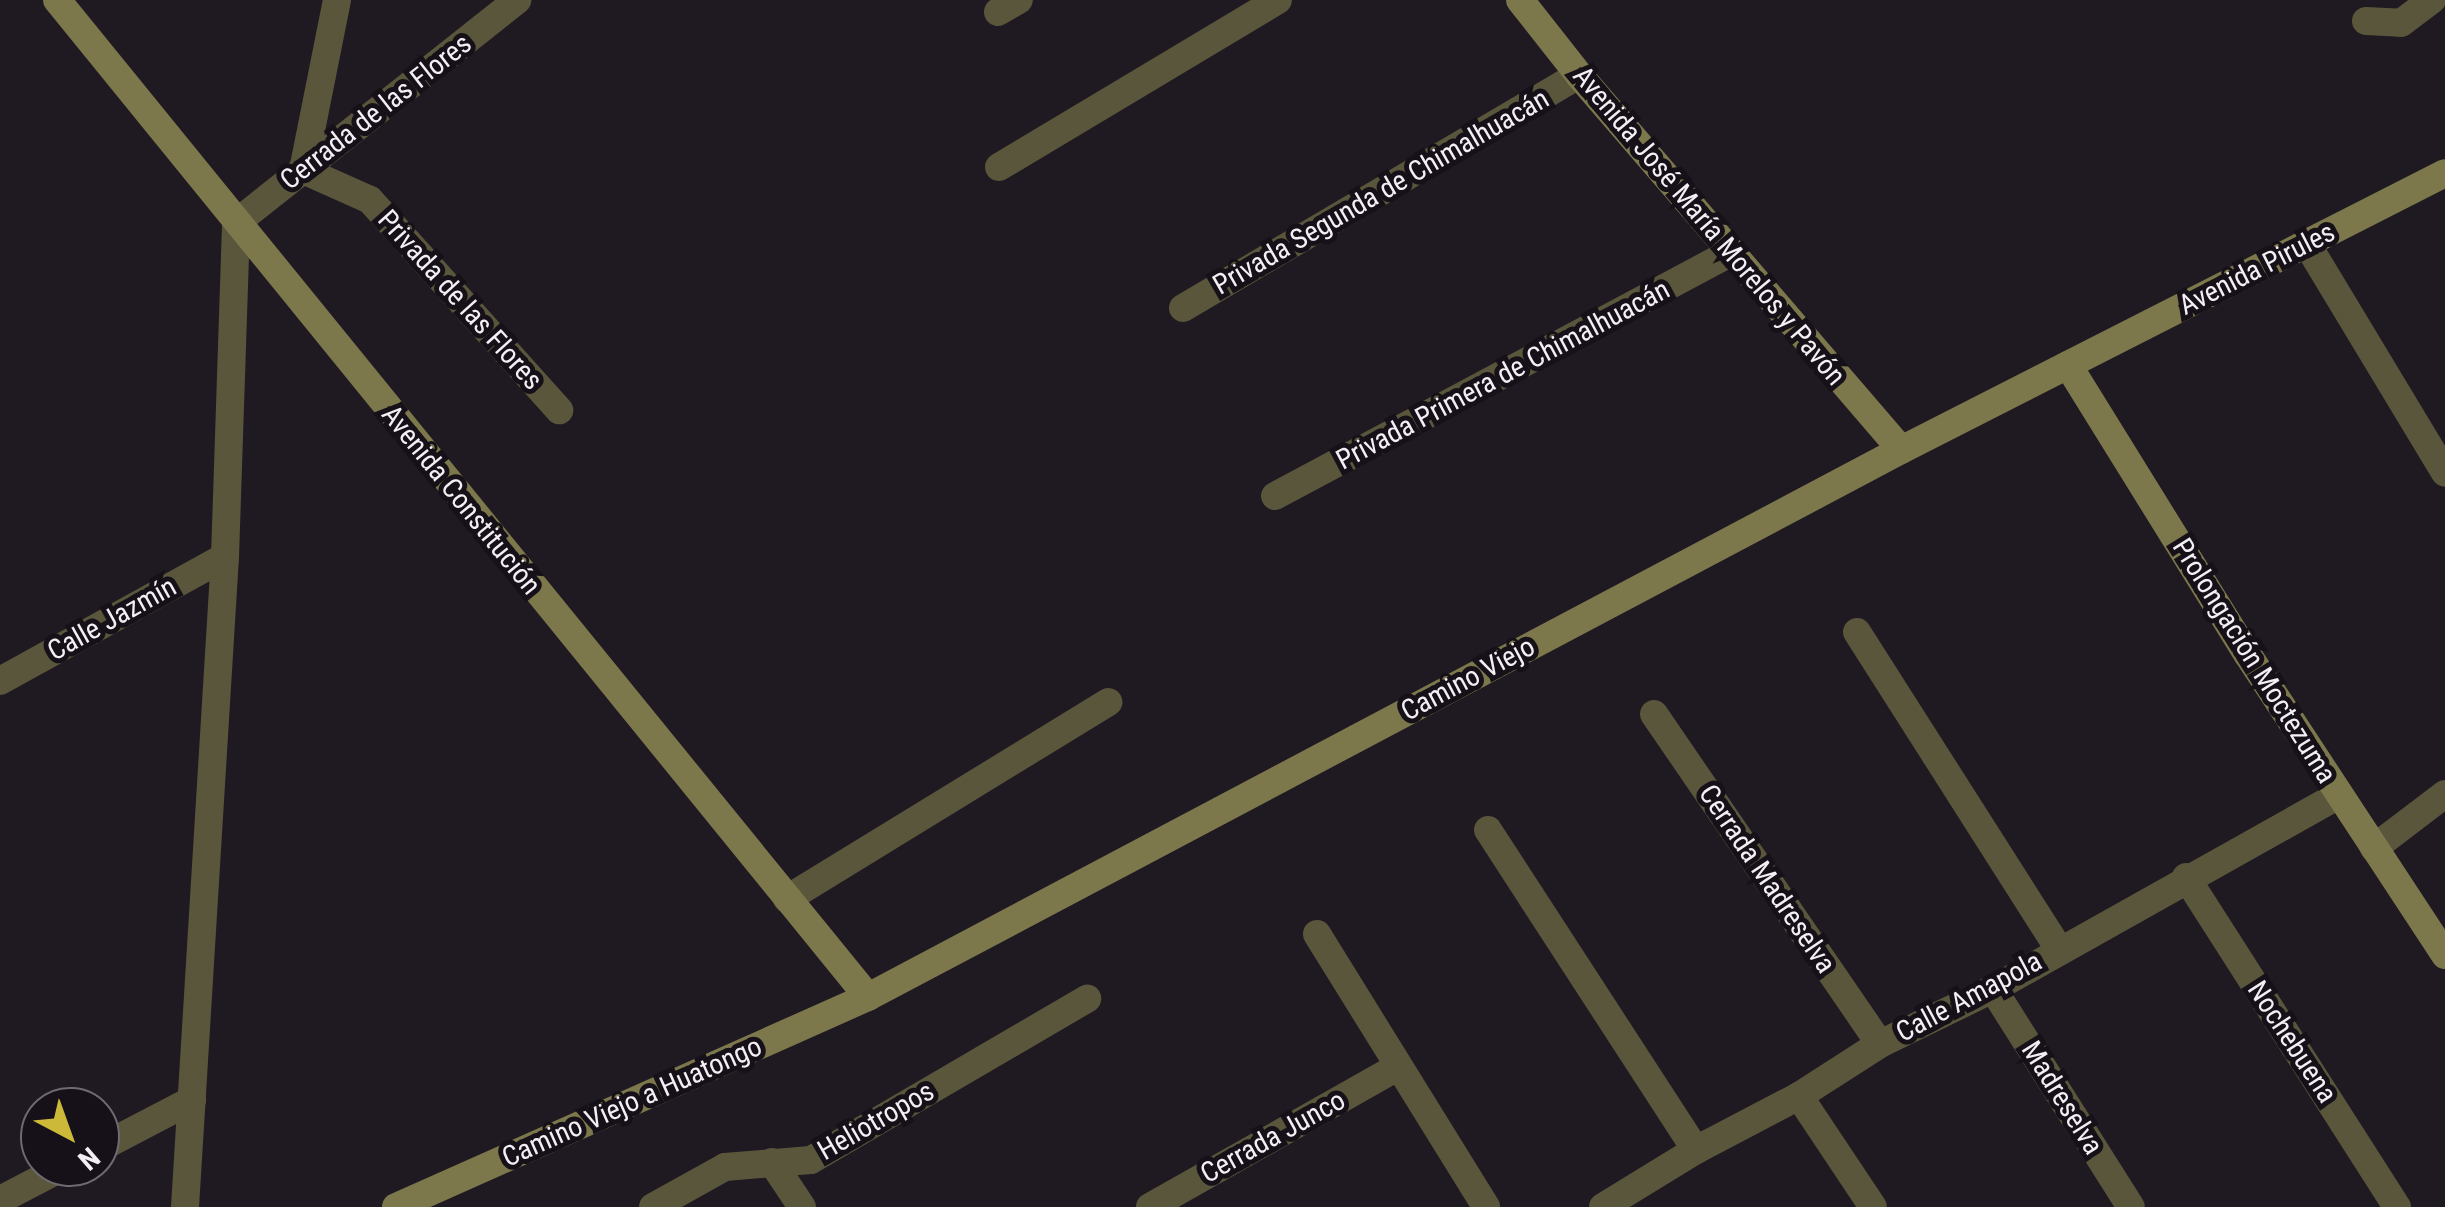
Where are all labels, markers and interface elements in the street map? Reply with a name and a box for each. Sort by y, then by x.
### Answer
street label: Cerrada de las Flores [274,27,478,197]
street label: Avenida José María Morelos y Pavón [1566,60,1852,392]
street label: Privada Segunda de Chimalhuacán [1207,82,1555,302]
street label: Privada de las Flores [371,203,549,397]
street label: Avenida Pirules [2173,215,2341,323]
street label: Privada Primera de Chimalhuacán [1331,273,1675,477]
street label: Avenida Constitución [374,399,548,601]
street label: Prolongación Moctezuma [2165,532,2343,790]
street label: Calle Jazmín [42,570,182,668]
street label: Camino Viejo [1395,630,1541,728]
street label: Cerrada Madreselva [1692,778,1842,980]
street label: Calle Amapola [1890,945,2048,1049]
street label: Nochebuena [2240,975,2344,1109]
street label: Camino Viejo a Huatongo [497,1030,767,1174]
street label: Madreselva [2014,1035,2110,1161]
street label: Heliotropos [812,1074,940,1168]
street label: Cerrada Junco [1195,1083,1351,1191]
north arrow [20,1087,120,1187]
text: N [71,1140,106,1177]

